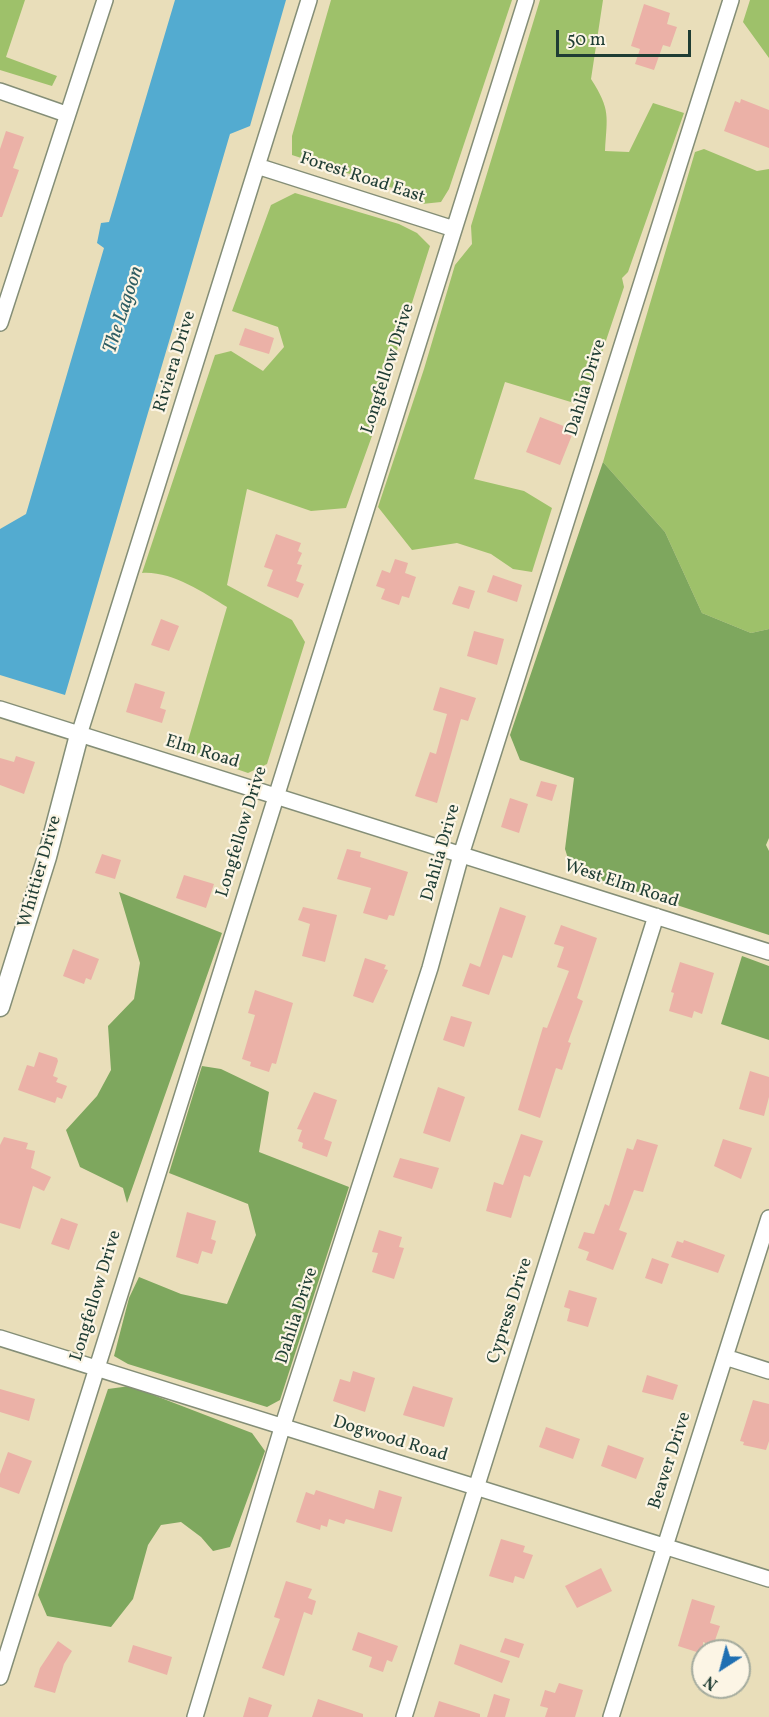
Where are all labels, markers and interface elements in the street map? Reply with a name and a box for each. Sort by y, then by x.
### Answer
scale bar [559,18,694,56]
text: 50 m [567,28,606,53]
street label: Forest Road East [297,149,427,209]
water label: The Lagoon [100,264,150,356]
street label: Longfellow Drive [358,301,420,437]
street label: Riviera Drive [150,309,202,415]
street label: Dahlia Drive [562,337,612,439]
street label: Elm Road [162,732,242,774]
street label: Longfellow Drive [213,764,273,900]
street label: Dahlia Drive [418,802,466,904]
street label: Whittier Drive [15,813,67,931]
street label: West Elm Road [561,856,681,914]
street label: Longfellow Drive [67,1228,127,1364]
street label: Cypress Drive [484,1255,538,1367]
street label: Dahlia Drive [272,1265,324,1367]
street label: Beaver Drive [645,1410,697,1512]
street label: Dogwood Road [330,1412,450,1468]
north arrow [691,1639,751,1699]
text: N [700,1670,723,1694]

